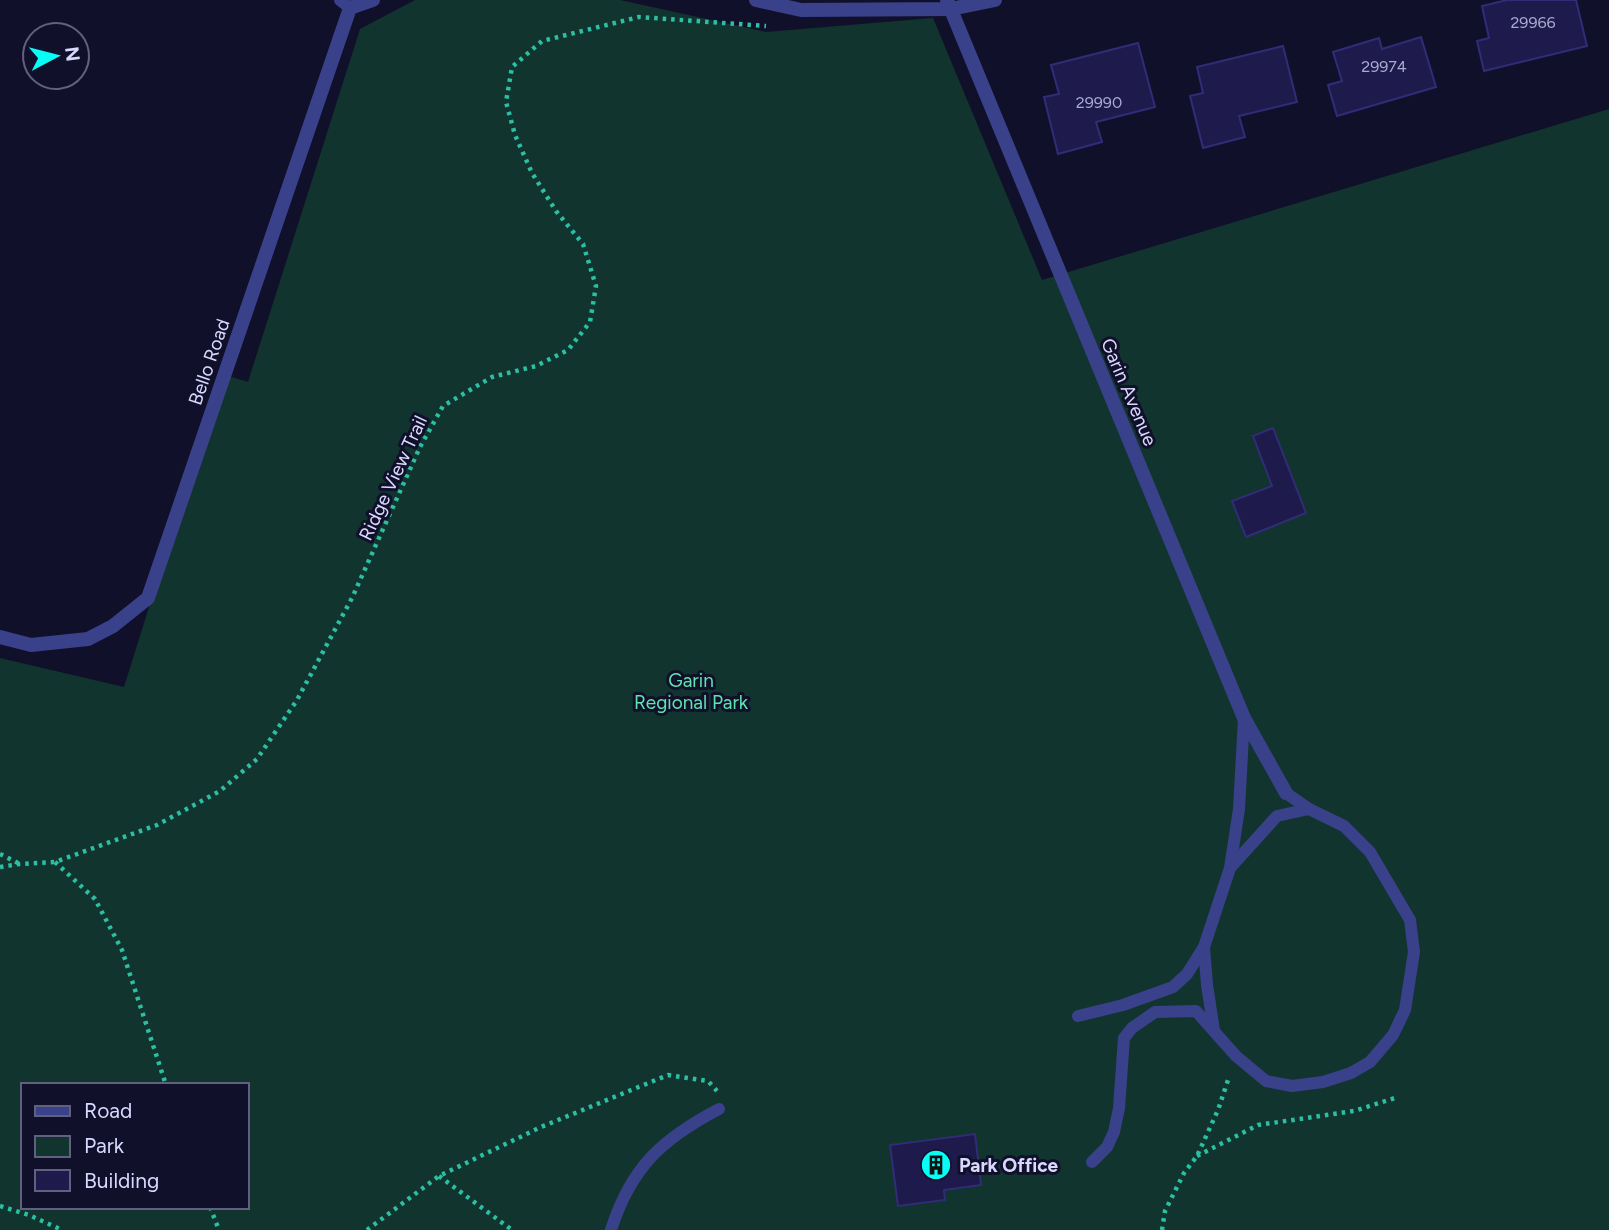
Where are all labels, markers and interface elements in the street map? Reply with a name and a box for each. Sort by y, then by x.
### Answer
house number: 29966 [1510,13,1556,32]
north arrow [21,21,91,91]
text: N [60,45,85,63]
house number: 29974 [1361,57,1407,76]
house number: 29990 [1076,93,1122,112]
street label: Bello Road [184,316,234,408]
street label: Garin Avenue [1096,335,1162,449]
street label: Ridge View Trail [354,412,432,544]
park label: Garin Regional Park [634,669,749,714]
legend [21,1083,248,1209]
text: Road [84,1098,132,1123]
text: Park [84,1133,125,1158]
building icon: Park Office [919,1148,953,1182]
place label: Park Office [959,1154,1059,1177]
text: Building [84,1168,159,1193]

